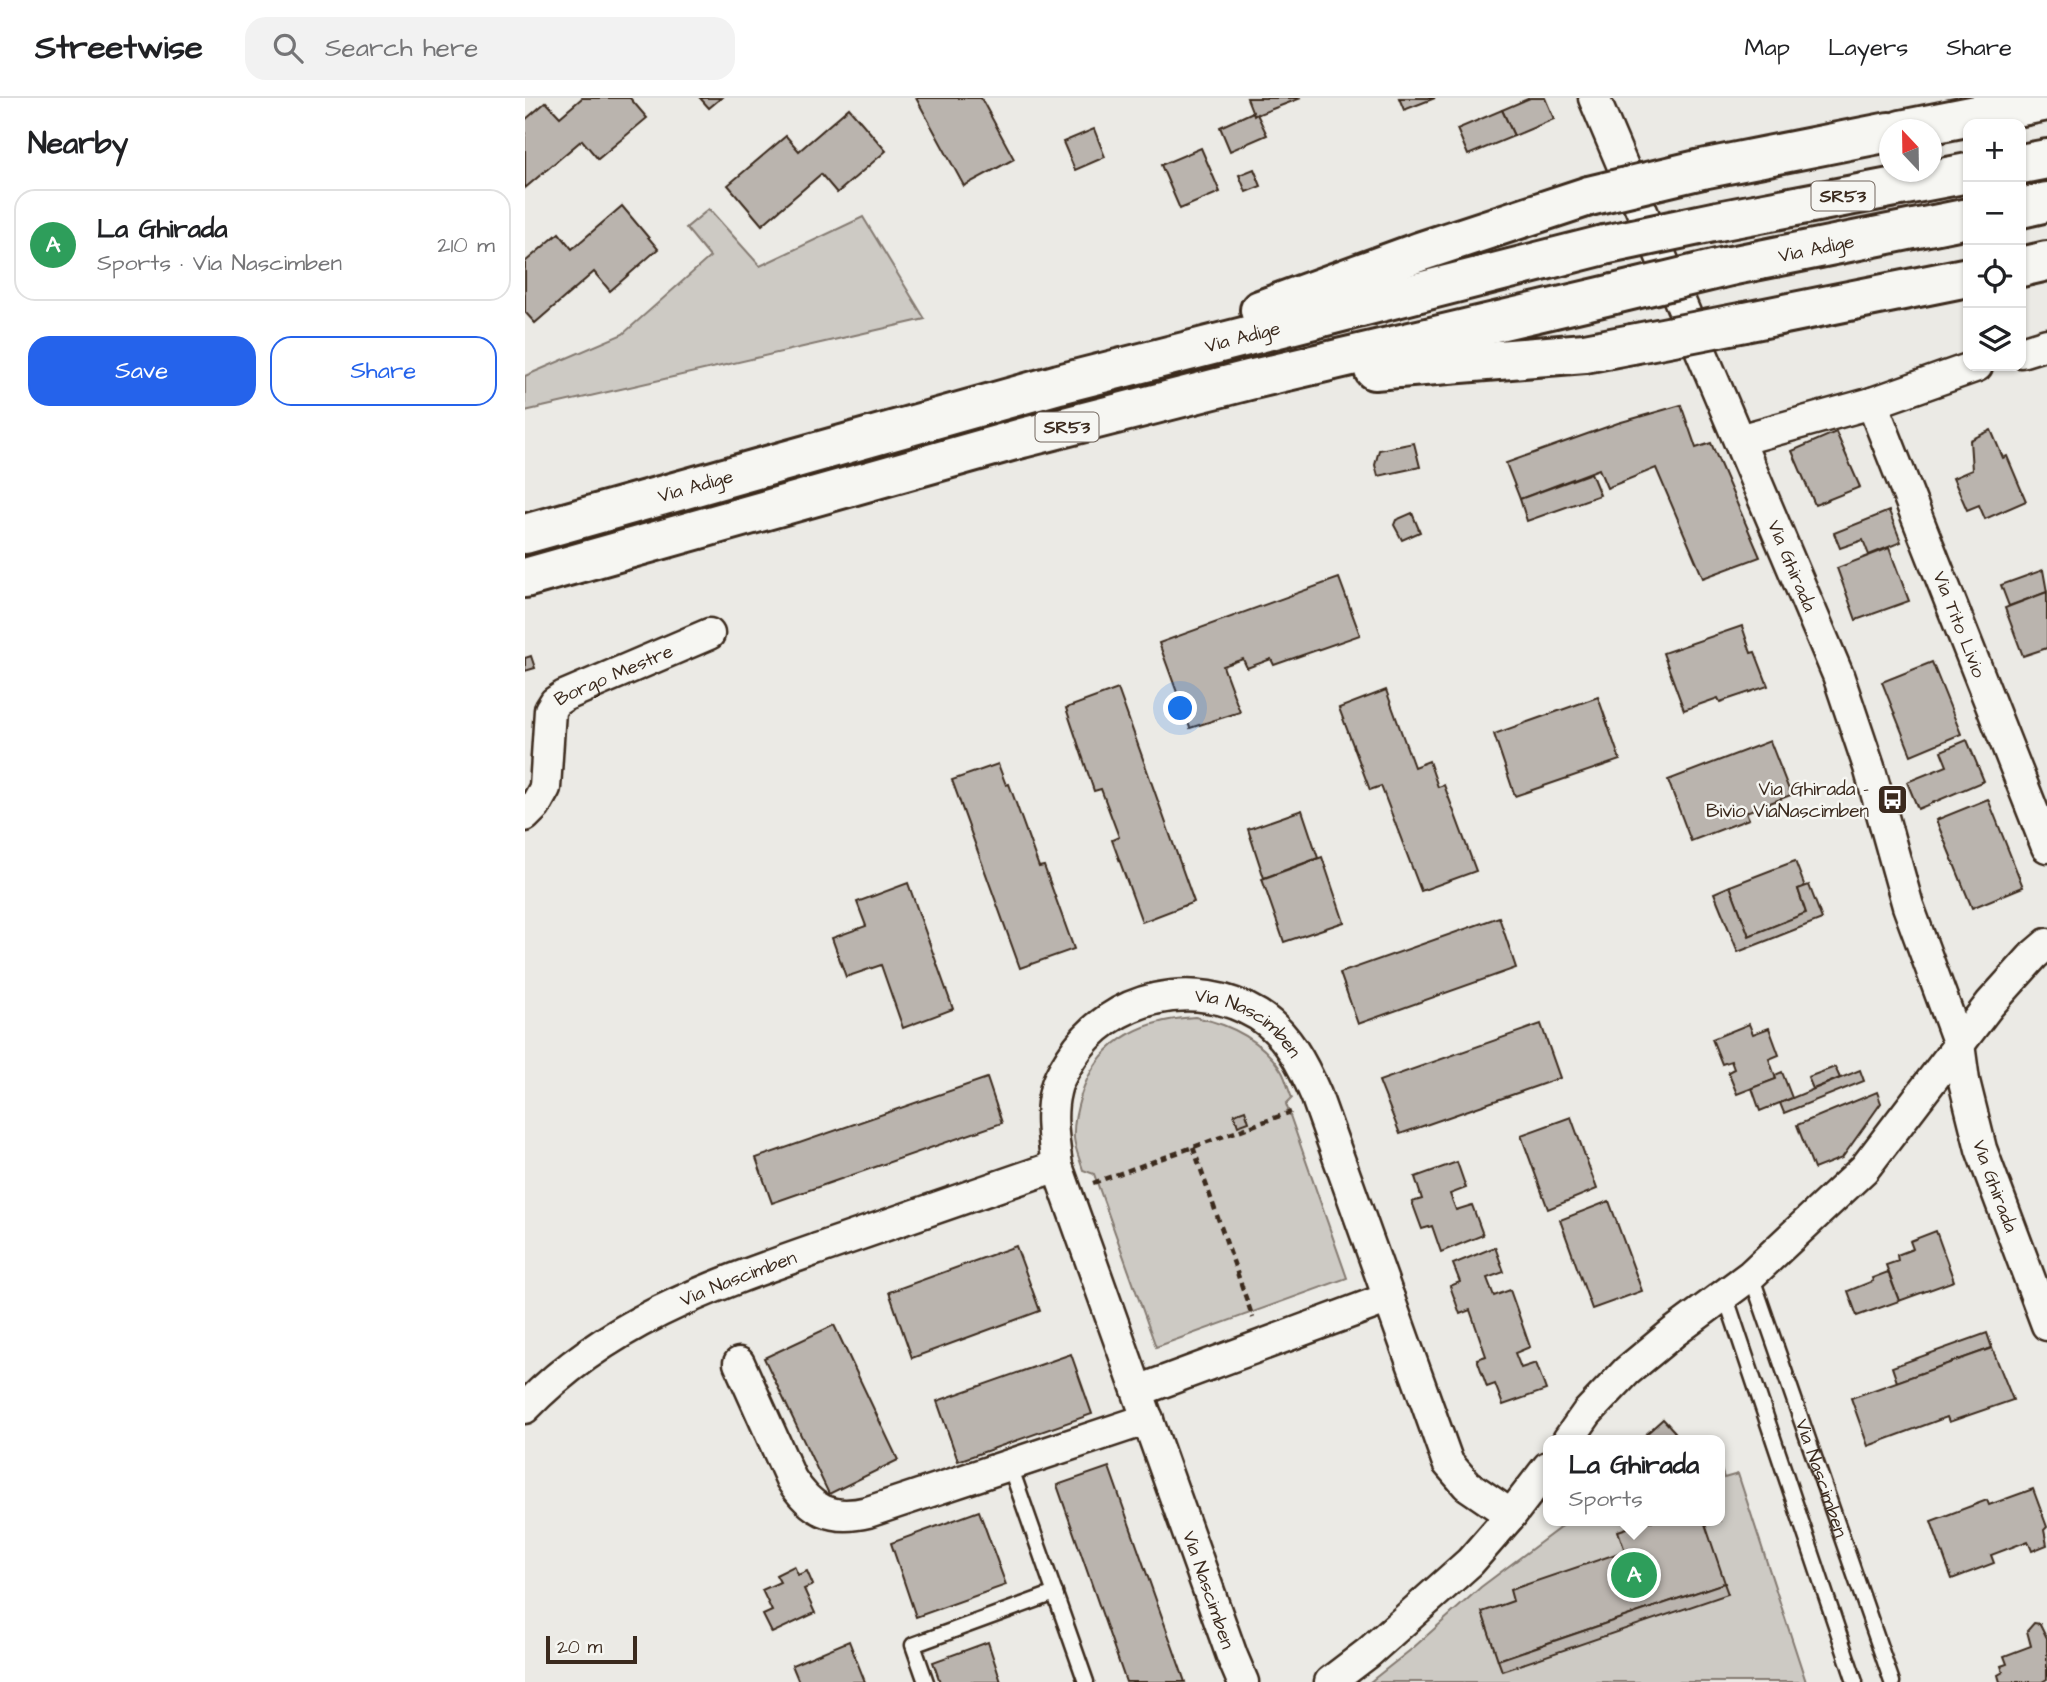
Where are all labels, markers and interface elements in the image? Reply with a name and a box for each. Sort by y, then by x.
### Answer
search box [245,17,735,80]
text: Streetwise [35,25,203,71]
icon: search [269,29,307,67]
text: Search here [325,30,478,66]
text: Map [1745,31,1790,65]
text: Layers [1828,31,1908,65]
text: Share [1946,31,2012,65]
north arrow [1879,119,1942,182]
map controls [1963,119,2026,371]
button: + [1963,119,2026,182]
text: Nearby [28,123,128,165]
road number: SR53 [1811,182,1875,211]
button: − [1963,182,2026,245]
text: La Ghirada [97,211,228,247]
street label: Via Adige [1776,228,1857,269]
text: A [46,229,60,261]
text: 210 m [437,229,495,261]
button: locate [1963,245,2026,308]
text: Sports · Via Nascimben [97,247,342,279]
button: layers [1963,308,2026,371]
street label: Via Adige [1202,315,1283,360]
button: Save [28,336,256,406]
button: Share [270,336,497,406]
road number: SR53 [1035,412,1099,442]
street label: Via Adige [655,463,736,510]
street label: Via Ghirada [1761,516,1823,616]
street label: Via Tito Livio [1926,567,1993,682]
street label: Borgo Mestre [549,637,677,713]
your location [1163,691,1197,725]
place label: Via Ghirada - Bivio ViaNascimben [1706,776,1869,825]
bus stop icon: Via Ghirada - Bivio ViaNascimben [1875,783,1909,817]
street label: Via Nascimben [1193,982,1308,1063]
street label: Via Ghirada [1966,1137,2025,1237]
street label: Via Nascimben [676,1244,800,1314]
street label: Via Nascimben [1788,1415,1854,1541]
popup [1543,1435,1725,1526]
text: La Ghirada [1569,1447,1699,1483]
text: Sports [1569,1483,1643,1515]
street label: Via Nascimben [1175,1527,1241,1653]
pin: A [1611,1549,1657,1601]
scale bar [546,1633,637,1665]
text: 20 m [557,1634,602,1661]

